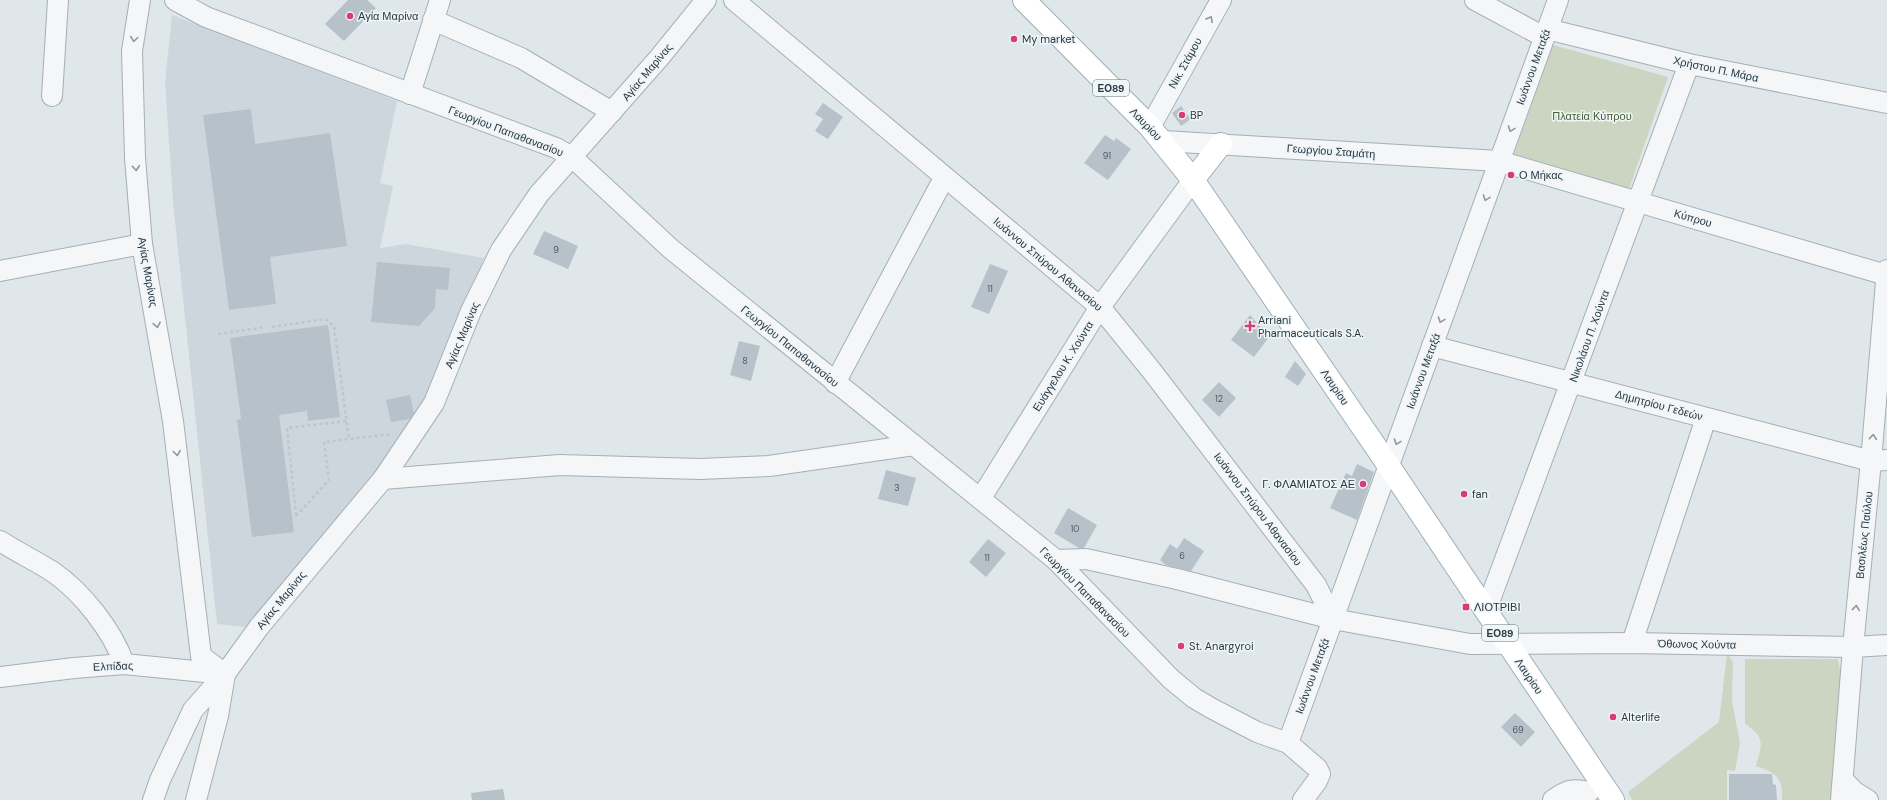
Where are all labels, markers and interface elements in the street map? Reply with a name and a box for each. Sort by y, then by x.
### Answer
place label: Αγία Μαρίνα [358,9,419,23]
marker: Αγία Μαρίνα [345,11,355,21]
one-way arrow [1205,16,1212,24]
street label: Ιωάννου Μεταξά [1513,27,1553,107]
place label: My market [1022,32,1076,46]
marker: My market [1009,34,1019,44]
street label: Νικ. Στάμου [1165,35,1205,91]
one-way arrow [130,36,139,42]
street label: Αγίας Μαρίνας [619,40,675,104]
street label: Χρήστου Π. Μάρα [1672,53,1761,85]
road number: ΕΟ89 [1093,80,1129,96]
street label: Γεωργίου Παπαθανασίου [446,103,566,159]
street label: Λαυρίου [1127,105,1165,143]
place label: BP [1190,108,1203,122]
park label: Πλατεία Κύπρου [1552,109,1632,123]
marker: BP [1177,110,1187,120]
one-way arrow [1507,125,1516,132]
street label: Γεωργίου Σταμάτη [1286,141,1376,161]
house number: 91 [1103,150,1111,162]
one-way arrow [131,165,140,171]
place label: Ο Μήκας [1519,168,1563,182]
marker: Ο Μήκας [1506,170,1516,180]
one-way arrow [1482,194,1490,201]
street label: Κύπρου [1672,206,1714,230]
street label: Ιωάννου Σπύρου Αθανασίου [991,214,1105,314]
street label: Αγίας Μαρίνας [135,236,161,308]
house number: 9 [553,244,559,256]
house number: 11 [987,283,993,295]
street label: Νικολάου Π. Χούντα [1566,287,1612,384]
street label: Αγίας Μαρίνας [442,300,482,370]
street label: Γεωργίου Παπαθανασίου [738,302,842,390]
place label: Arriani Pharmaceuticals S.A. [1258,313,1364,340]
one-way arrow [1438,317,1446,324]
street label: Ευάγγελου Κ. Χούντα [1030,318,1097,414]
marker: Arriani Pharmaceuticals S.A. [1245,321,1255,331]
one-way arrow [152,322,160,328]
street label: Ιωάννου Μεταξά [1403,331,1443,411]
house number: 8 [742,355,748,367]
street label: Λαυρίου [1318,366,1352,408]
street label: Δημητρίου Γεδεών [1614,387,1705,424]
house number: 12 [1215,393,1223,405]
one-way arrow [1868,434,1877,440]
one-way arrow [1393,439,1402,446]
one-way arrow [172,450,181,456]
street label: Ιωάννου Σπύρου Αθανασίου [1211,450,1305,568]
place label: Γ. ΦΛΑΜΙΑΤΟΣ ΑΕ [1262,477,1355,491]
marker: Γ. ΦΛΑΜΙΑΤΟΣ ΑΕ [1358,479,1368,489]
house number: 3 [894,482,900,494]
place label: fan [1472,487,1488,501]
marker: fan [1459,489,1469,499]
street label: Βασιλέως Παύλου [1852,491,1876,579]
house number: 10 [1071,523,1079,535]
street label: Γεωργίου Παπαθανασίου [1037,544,1133,640]
house number: 6 [1179,550,1185,562]
house number: 11 [984,552,990,564]
street label: Αγίας Μαρίνας [253,568,309,632]
place label: ΛΙΟΤΡΙΒΙ [1474,600,1520,614]
marker: ΛΙΟΤΡΙΒΙ [1461,602,1471,612]
one-way arrow [1852,605,1861,611]
road number: ΕΟ89 [1482,625,1518,641]
street label: Ιωάννου Μεταξά [1292,636,1332,716]
street label: Όθωνος Χούντα [1657,636,1737,652]
place label: St. Anargyroi [1189,639,1254,653]
marker: St. Anargyroi [1176,641,1186,651]
street label: Λαυρίου [1512,655,1546,697]
street label: Ελπίδας [93,658,133,674]
place label: Alterlife [1621,710,1660,724]
marker: Alterlife [1608,712,1618,722]
house number: 69 [1512,724,1524,736]

